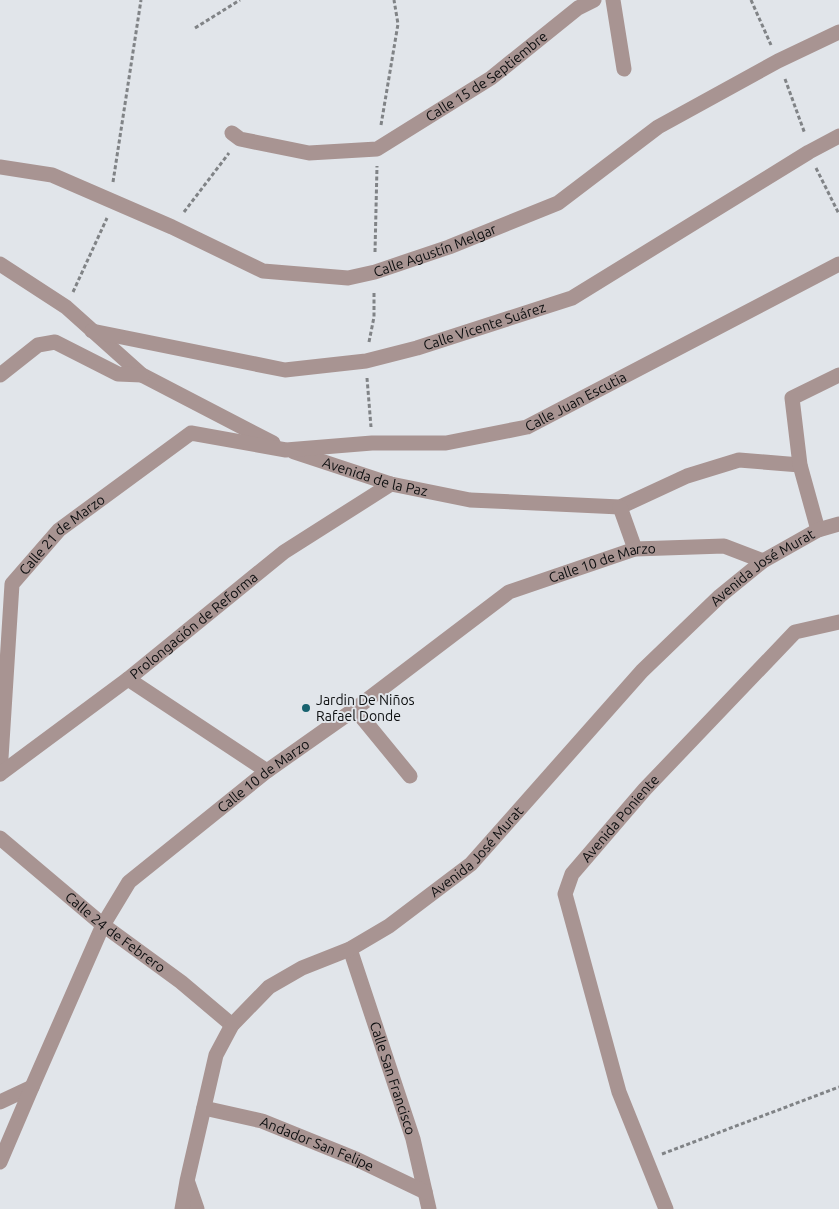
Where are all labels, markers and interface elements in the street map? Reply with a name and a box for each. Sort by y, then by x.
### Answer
street label: Calle 15 de Septiembre [423,28,551,125]
street label: Calle Agustín Melgar [371,220,499,280]
street label: Calle Vicente Suárez [421,299,548,353]
street label: Calle Juan Escutia [522,369,629,435]
street label: Avenida de la Paz [321,454,429,499]
street label: Calle 21 de Marzo [16,491,108,578]
street label: Avenida José Murat [707,525,818,609]
street label: Calle 10 de Marzo [547,540,656,586]
street label: Prolongación de Reforma [126,569,261,682]
place label: Jardin De Niños Rafael Donde [316,692,415,724]
marker: Jardin De Niños Rafael Donde [300,702,312,714]
street label: Calle 10 de Marzo [214,736,312,816]
street label: Avenida Poniente [578,771,662,865]
street label: Avenida José Murat [427,803,527,900]
street label: Calle 24 de Febrero [62,889,168,976]
street label: Calle San Francisco [367,1019,419,1137]
street label: Andador San Felipe [258,1113,376,1174]

